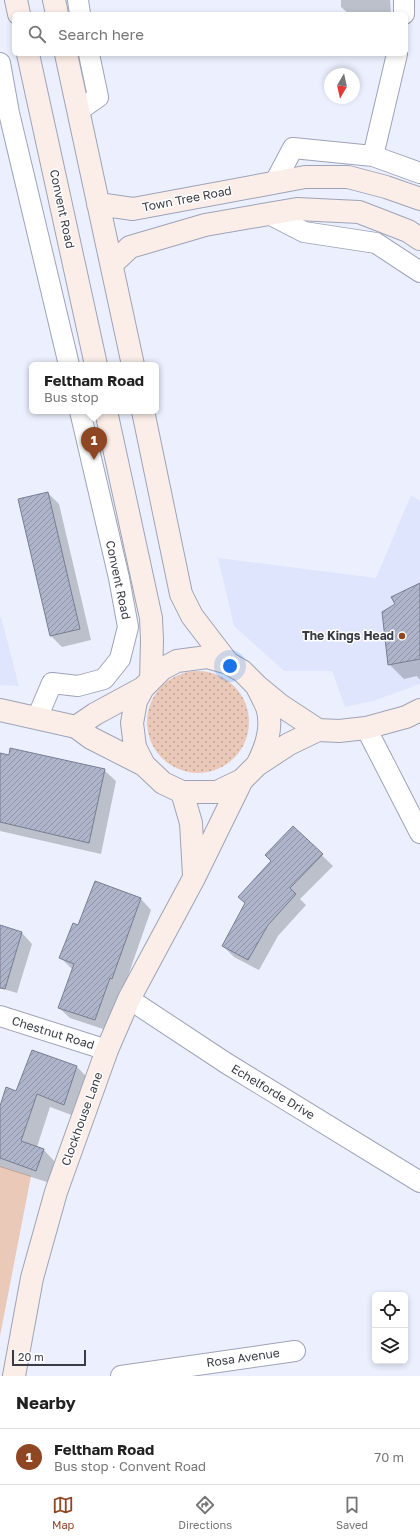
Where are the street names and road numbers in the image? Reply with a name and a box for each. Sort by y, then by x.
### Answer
street label: Convent Road [47,168,78,250]
street label: Town Tree Road [141,182,233,215]
street label: Convent Road [103,539,134,621]
street label: Chestnut Road [10,1013,96,1052]
street label: Echelforde Drive [229,1061,318,1122]
street label: Clockhouse Lane [58,1070,105,1168]
street label: Rosa Avenue [205,1345,281,1370]

